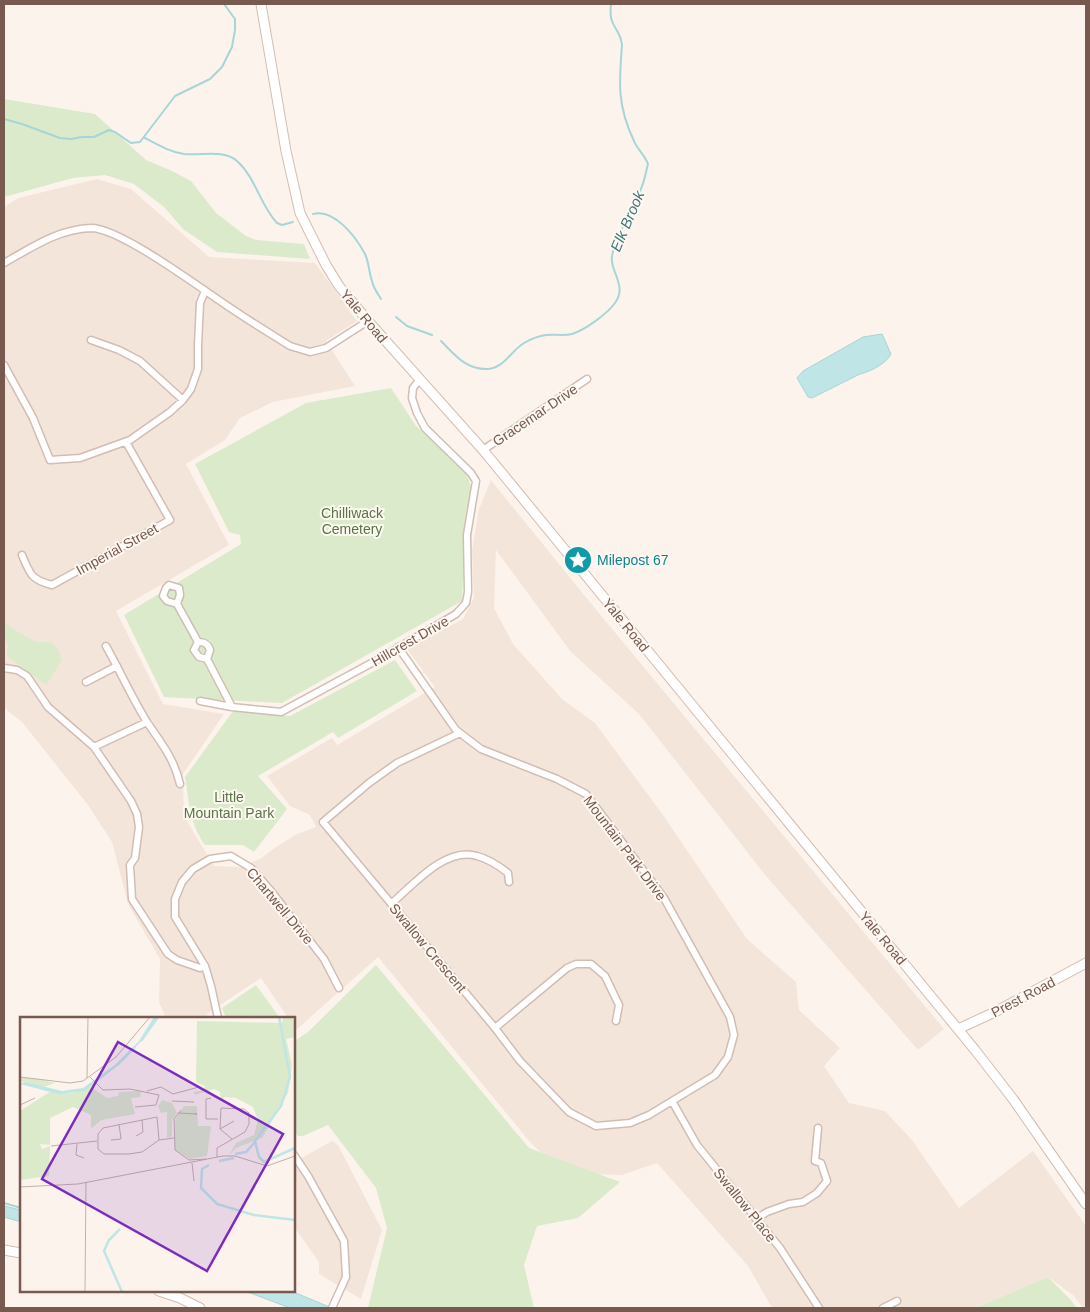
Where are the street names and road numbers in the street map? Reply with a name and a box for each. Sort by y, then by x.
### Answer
street label: Yale Road [337,286,391,346]
street label: Gracemar Drive [490,381,581,449]
street label: Imperial Street [73,520,161,578]
street label: Yale Road [600,595,652,655]
street label: Hillcrest Drive [369,612,452,670]
street label: Mountain Park Drive [580,793,670,904]
street label: Chartwell Drive [243,865,317,948]
street label: Swallow Crescent [386,900,470,996]
street label: Yale Road [856,908,910,968]
street label: Prest Road [988,973,1058,1021]
street label: Swallow Place [710,1165,780,1245]

